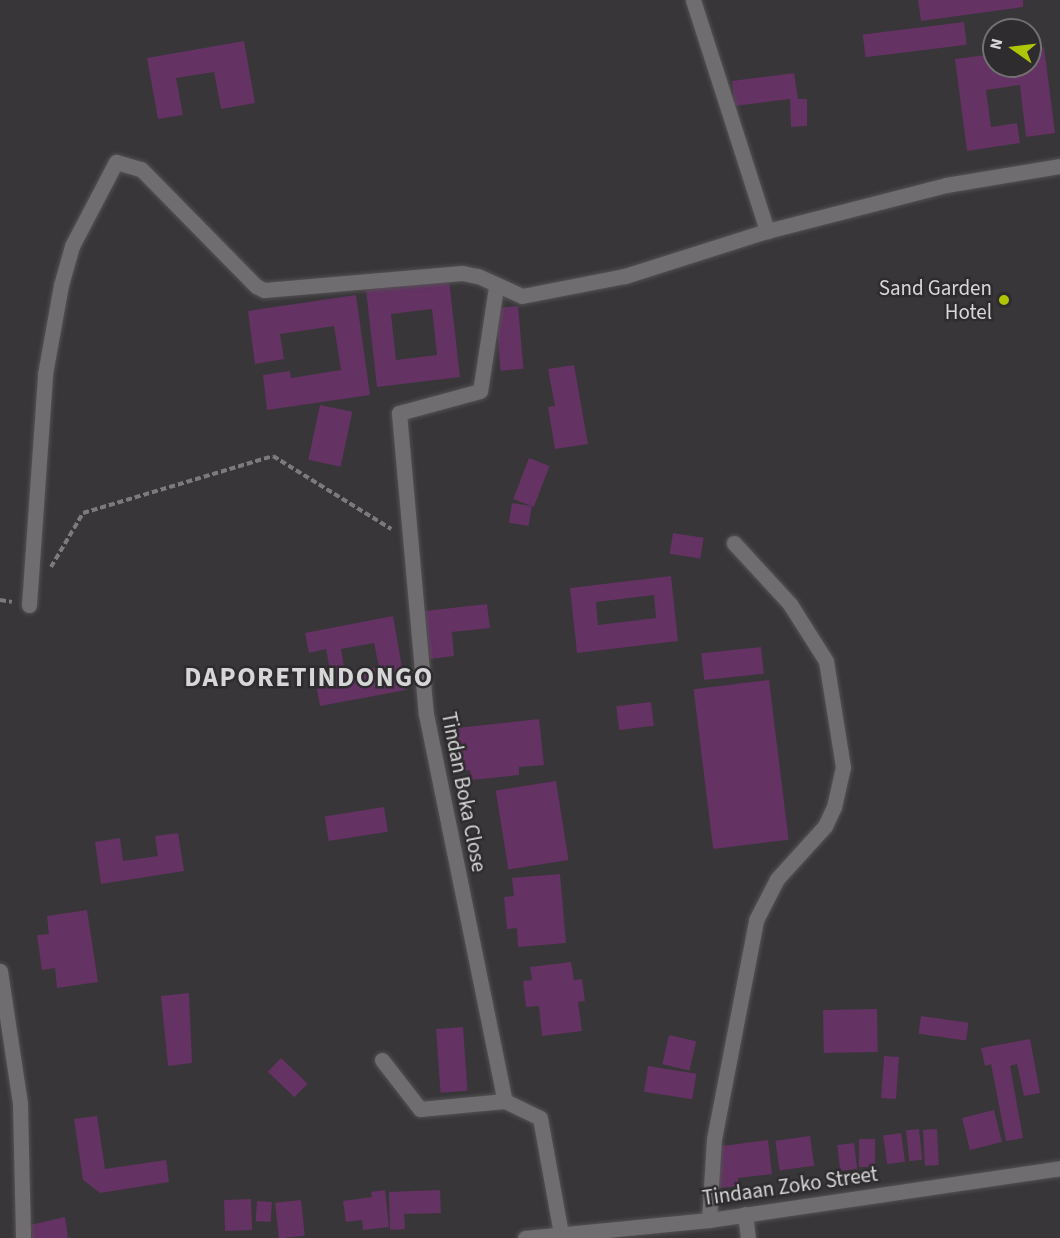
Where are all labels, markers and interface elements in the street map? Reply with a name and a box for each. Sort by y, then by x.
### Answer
north arrow [982,18,1042,78]
text: N [985,36,1008,52]
place label: Sand Garden Hotel [879,275,992,325]
marker: Sand Garden Hotel [997,293,1011,307]
district label: DAPORETINDONGO [184,662,434,694]
street label: Tindan Boka Close [436,710,492,874]
street label: Tindaan Zoko Street [701,1161,879,1211]

